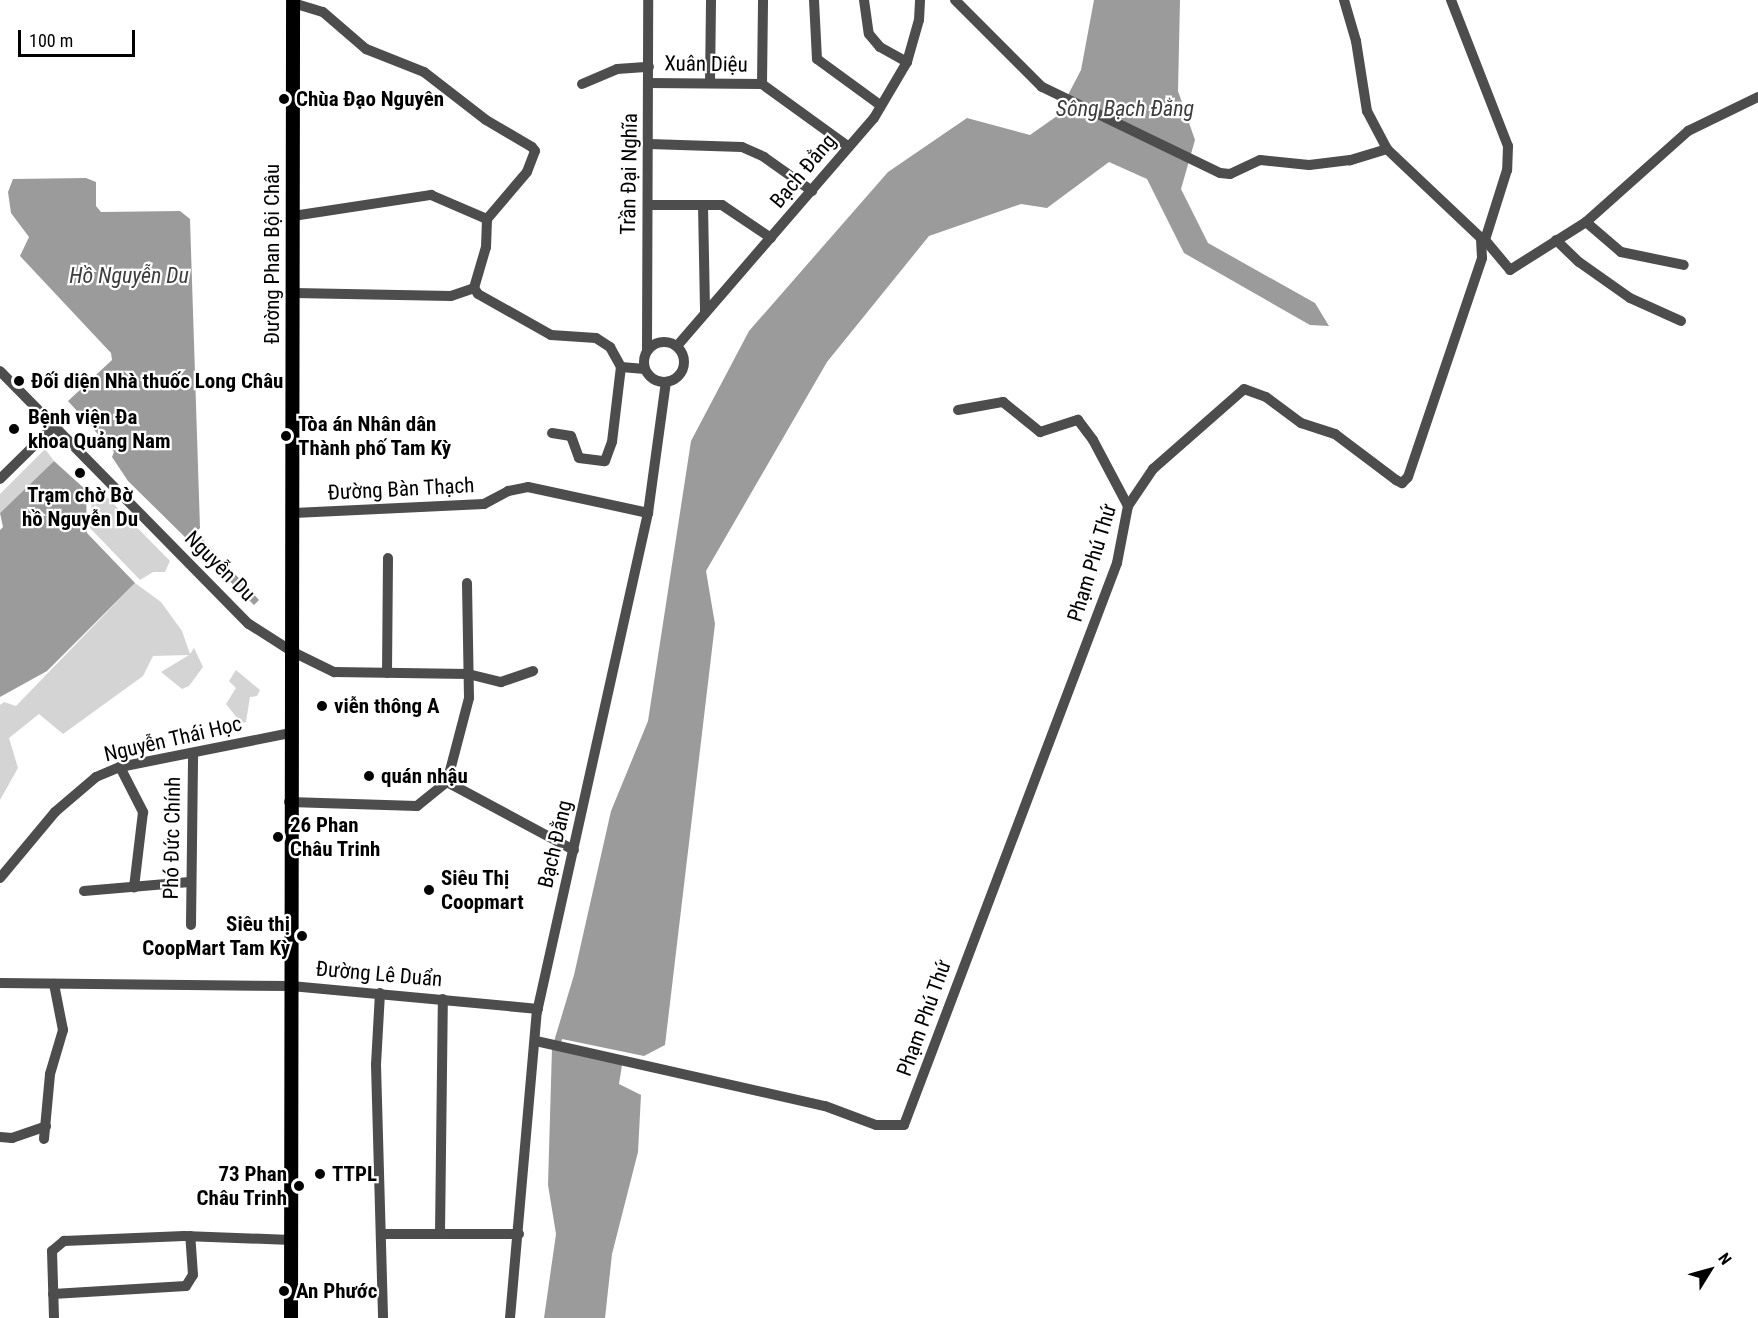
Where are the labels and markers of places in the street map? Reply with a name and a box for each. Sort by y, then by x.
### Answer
place label: Chùa Đạo Nguyên [296,86,444,112]
marker: Chùa Đạo Nguyên [277,92,291,106]
place label: Đối diện Nhà thuốc Long Châu [31,368,283,394]
marker: Đối diện Nhà thuốc Long Châu [12,374,26,388]
place label: Bệnh viện Đa khoa Quảng Nam [28,404,171,454]
place label: Tòa án Nhân dân Thành phố Tam Kỳ [298,411,452,461]
marker: Bệnh viện Đa khoa Quảng Nam [5,420,23,438]
marker: Tòa án Nhân dân Thành phố Tam Kỳ [279,429,293,443]
marker: Trạm chờ Bờ hồ Nguyễn Du [73,466,87,480]
place label: Trạm chờ Bờ hồ Nguyễn Du [22,482,138,532]
place label: viễn thông A [334,693,439,719]
marker: viễn thông A [315,699,329,713]
place label: quán nhậu [381,763,468,789]
marker: quán nhậu [362,769,376,783]
place label: 26 Phan Châu Trinh [290,812,381,862]
marker: 26 Phan Châu Trinh [271,830,285,844]
place label: Siêu Thị Coopmart [441,865,524,915]
marker: Siêu Thị Coopmart [422,883,436,897]
place label: Siêu thị CoopMart Tam Kỳ [142,911,290,961]
marker: Siêu thị CoopMart Tam Kỳ [295,929,309,943]
place label: 73 Phan Châu Trinh [196,1161,287,1211]
place label: TTPL [332,1161,377,1187]
marker: TTPL [313,1167,327,1181]
marker: 73 Phan Châu Trinh [292,1179,306,1193]
place label: An Phước [296,1278,377,1304]
marker: An Phước [277,1284,291,1298]

